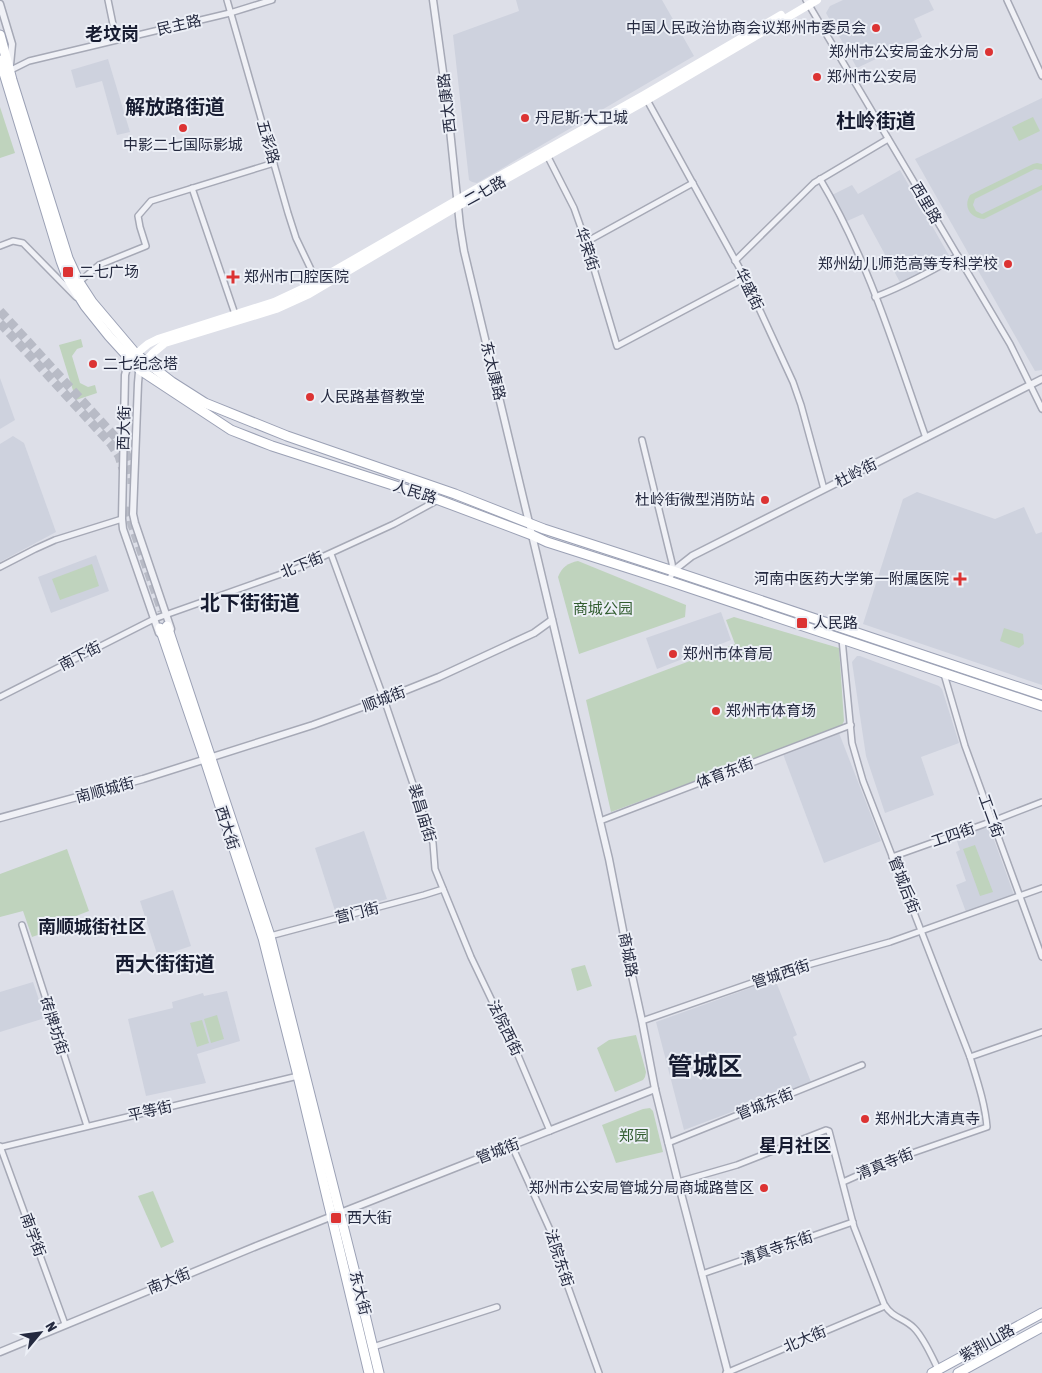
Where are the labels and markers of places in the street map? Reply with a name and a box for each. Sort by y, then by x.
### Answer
place label: 中国人民政治协商会议郑州市委员会 [626,19,866,36]
marker: 中国人民政治协商会议郑州市委员会 [870,22,882,34]
place label: 郑州市公安局金水分局 [829,43,979,60]
marker: 郑州市公安局金水分局 [983,46,995,58]
place label: 郑州市公安局 [827,68,917,85]
marker: 郑州市公安局 [811,71,823,83]
place label: 丹尼斯·大卫城 [535,109,628,126]
marker: 丹尼斯·大卫城 [519,112,531,124]
marker: 中影二七国际影城 [177,122,189,134]
place label: 中影二七国际影城 [123,136,243,153]
place label: 郑州幼儿师范高等专科学校 [818,255,998,272]
marker: 郑州幼儿师范高等专科学校 [1002,258,1014,270]
place label: 二七广场 [79,263,139,280]
marker: 二七广场 [61,265,75,279]
place label: 郑州市口腔医院 [244,268,349,285]
marker: 郑州市口腔医院 [226,270,240,284]
place label: 二七纪念塔 [103,355,178,372]
marker: 二七纪念塔 [87,358,99,370]
place label: 人民路基督教堂 [320,388,425,405]
marker: 人民路基督教堂 [304,391,316,403]
place label: 杜岭街微型消防站 [635,491,755,508]
marker: 杜岭街微型消防站 [759,494,771,506]
place label: 河南中医药大学第一附属医院 [754,570,949,587]
marker: 河南中医药大学第一附属医院 [953,572,967,586]
place label: 人民路 [813,614,858,631]
marker: 人民路 [795,616,809,630]
place label: 郑州市体育局 [683,645,773,662]
marker: 郑州市体育局 [667,648,679,660]
place label: 郑州市体育场 [726,702,816,719]
marker: 郑州市体育场 [710,705,722,717]
place label: 郑州北大清真寺 [875,1110,980,1127]
marker: 郑州北大清真寺 [859,1113,871,1125]
place label: 郑州市公安局管城分局商城路营区 [529,1179,754,1196]
marker: 郑州市公安局管城分局商城路营区 [758,1182,770,1194]
place label: 西大街 [347,1209,392,1226]
marker: 西大街 [329,1211,343,1225]

